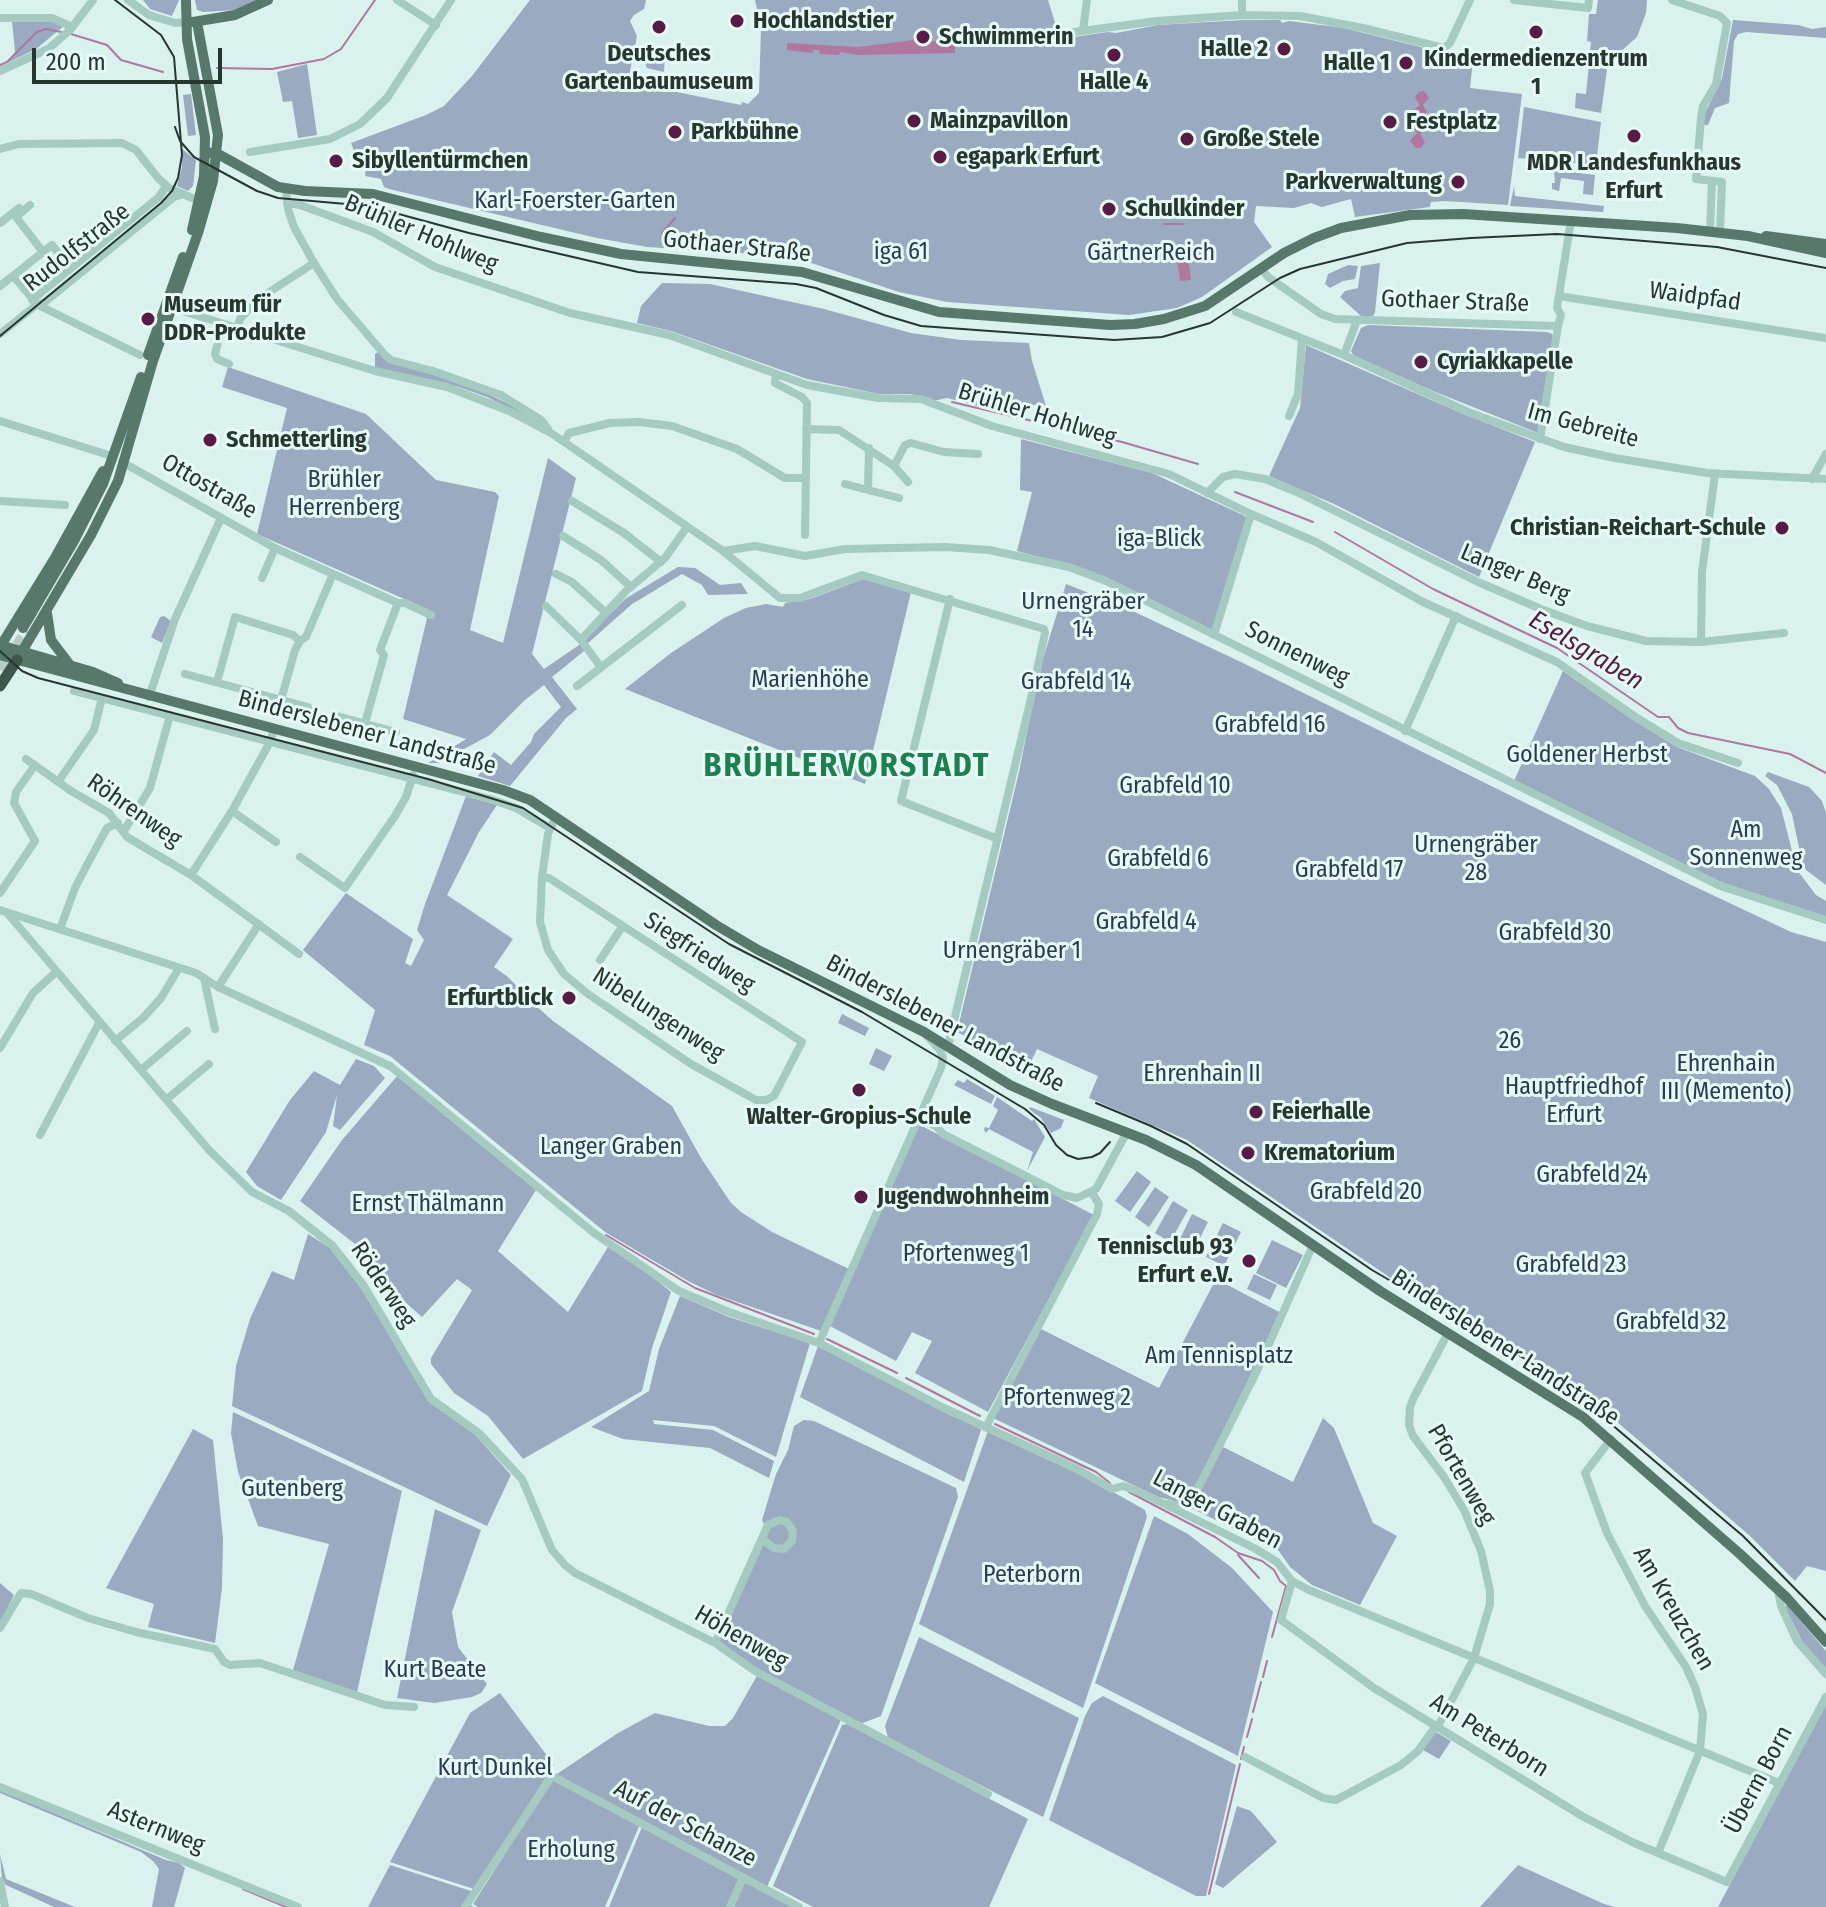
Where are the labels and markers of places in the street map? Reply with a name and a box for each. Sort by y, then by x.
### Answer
place label: Hochlandstier [753,7,893,35]
marker: Hochlandstier [728,12,746,30]
marker: Deutsches Gartenbaumuseum [650,18,668,36]
place label: Schwimmerin [939,23,1074,51]
marker: Kindermedienzentrum 1 [1527,23,1545,41]
marker: Schwimmerin [914,28,932,46]
place label: Halle 2 [1201,35,1268,63]
place label: Deutsches Gartenbaumuseum [564,40,754,96]
marker: Halle 2 [1275,40,1293,58]
place label: Kindermedienzentrum 1 [1424,45,1648,101]
marker: Halle 4 [1105,46,1123,64]
place label: Halle 1 [1324,49,1390,77]
marker: Halle 1 [1397,54,1415,72]
place label: Halle 4 [1080,68,1148,96]
place label: Mainzpavillon [930,107,1068,135]
place label: Festplatz [1406,108,1497,136]
marker: Mainzpavillon [905,112,923,130]
marker: Festplatz [1381,113,1399,131]
place label: Parkbühne [691,118,799,146]
marker: Parkbühne [666,123,684,141]
place label: Große Stele [1203,125,1320,153]
marker: MDR Landesfunkhaus Erfurt [1625,127,1643,145]
marker: Große Stele [1178,130,1196,148]
place label: egapark Erfurt [956,143,1100,171]
place label: Sibyllentürmchen [352,147,528,175]
marker: egapark Erfurt [931,148,949,166]
place label: MDR Landesfunkhaus Erfurt [1527,149,1741,205]
marker: Sibyllentürmchen [327,152,345,170]
place label: Parkverwaltung [1285,168,1442,196]
marker: Parkverwaltung [1449,173,1467,191]
place label: Schulkinder [1125,195,1245,223]
marker: Schulkinder [1100,200,1118,218]
place label: Museum für DDR-Produkte [164,291,306,347]
marker: Museum für DDR-Produkte [139,310,157,328]
place label: Cyriakkapelle [1437,348,1573,376]
marker: Cyriakkapelle [1412,353,1430,371]
place label: Schmetterling [226,426,367,454]
marker: Schmetterling [201,431,219,449]
place label: Christian-Reichart-Schule [1510,514,1766,542]
marker: Christian-Reichart-Schule [1773,519,1791,537]
place label: Erfurtblick [447,984,553,1012]
marker: Erfurtblick [560,989,578,1007]
marker: Walter-Gropius-Schule [850,1081,868,1099]
place label: Feierhalle [1272,1098,1370,1126]
place label: Walter-Gropius-Schule [746,1103,972,1131]
marker: Feierhalle [1247,1103,1265,1121]
place label: Krematorium [1264,1139,1395,1167]
marker: Krematorium [1239,1144,1257,1162]
place label: Jugendwohnheim [877,1183,1049,1211]
marker: Jugendwohnheim [852,1188,870,1206]
place label: Tennisclub 93 Erfurt e.V. [1098,1233,1233,1289]
marker: Tennisclub 93 Erfurt e.V. [1240,1252,1258,1270]

